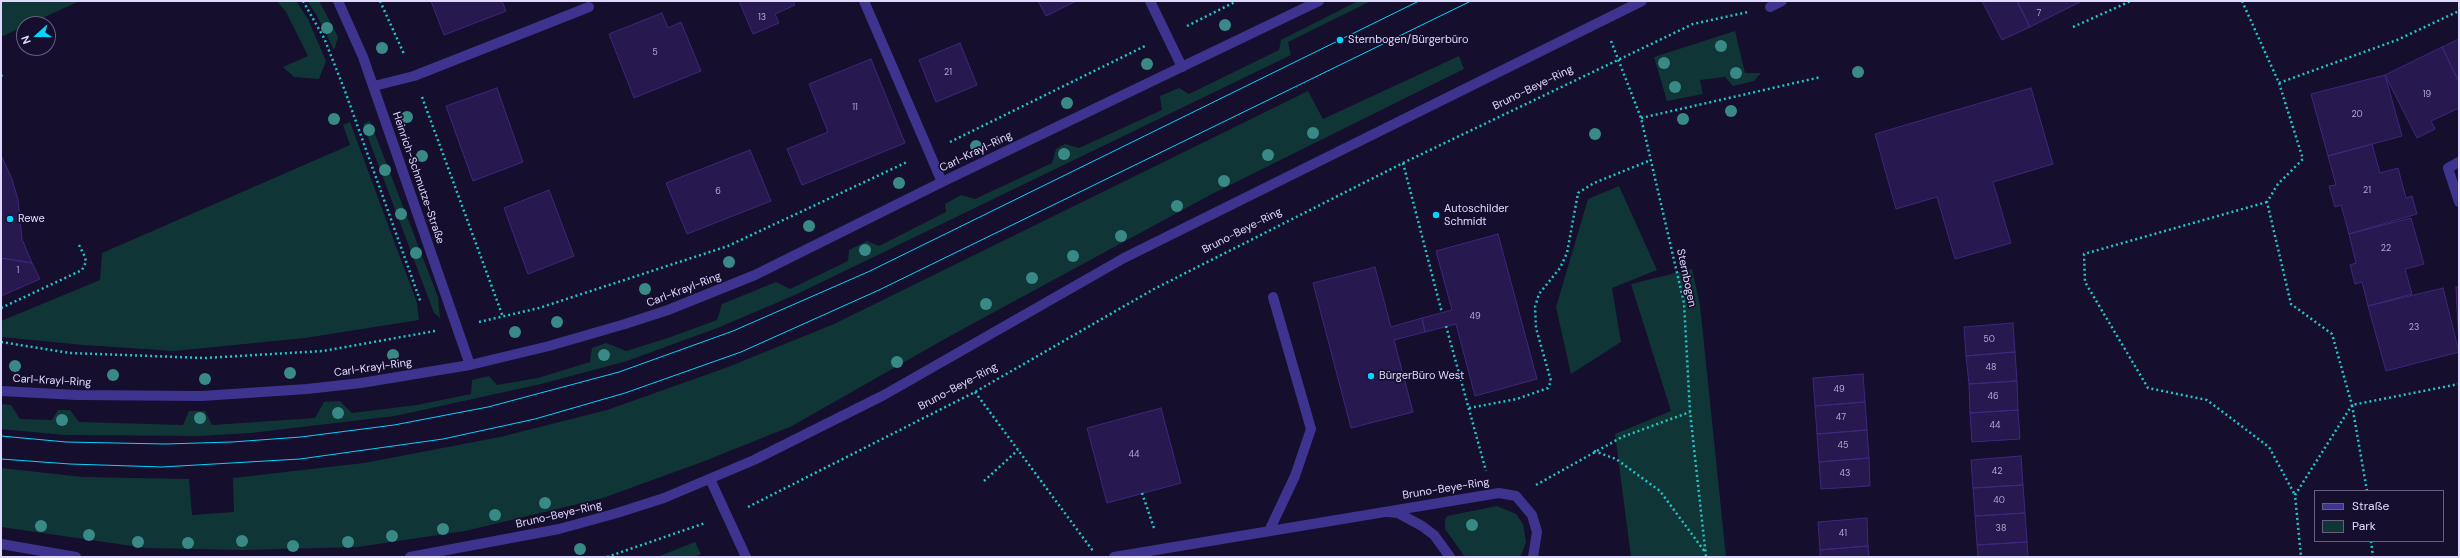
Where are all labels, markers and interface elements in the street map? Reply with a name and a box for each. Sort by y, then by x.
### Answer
house number: 7 [2037,9,2041,19]
house number: 13 [758,13,766,23]
north arrow [16,16,56,56]
place label: Sternbogen/Bürgerbüro [1348,33,1468,47]
text: N [18,34,34,46]
marker: Sternbogen/Bürgerbüro [1335,35,1345,45]
house number: 5 [652,48,658,58]
street label: Bruno-Beye-Ring [1491,63,1575,113]
house number: 21 [944,68,952,78]
house number: 19 [2423,90,2431,100]
house number: 11 [852,103,858,113]
street label: Heinrich-Schmutze-Straße [389,110,447,246]
house number: 20 [2351,110,2363,120]
street label: Carl-Krayl-Ring [938,129,1014,175]
house number: 21 [2363,186,2371,196]
house number: 6 [715,187,721,197]
place label: Autoschilder Schmidt [1444,202,1509,228]
street label: Bruno-Beye-Ring [1200,205,1284,257]
marker: Autoschilder Schmidt [1431,210,1441,220]
place label: Rewe [18,212,45,226]
marker: Rewe [5,214,15,224]
house number: 22 [2381,244,2391,254]
street label: Sternbogen [1673,248,1699,308]
house number: 1 [17,266,19,276]
street label: Carl-Krayl-Ring [645,270,723,310]
house number: 49 [1469,312,1481,322]
house number: 23 [2409,323,2419,333]
house number: 50 [1983,335,1995,345]
street label: Carl-Krayl-Ring [333,356,413,380]
street label: Bruno-Beye-Ring [916,361,1000,413]
house number: 48 [1986,363,1996,373]
place label: BürgerBüro West [1379,369,1464,383]
marker: BürgerBüro West [1366,371,1376,381]
street label: Carl-Krayl-Ring [12,372,92,390]
house number: 49 [1833,385,1845,395]
house number: 46 [1987,392,1999,402]
house number: 47 [1836,413,1846,423]
house number: 44 [1990,421,2000,431]
house number: 45 [1838,441,1848,451]
house number: 44 [1129,450,1139,460]
house number: 42 [1992,467,2002,477]
house number: 43 [1840,469,1850,479]
street label: Bruno-Beye-Ring [1402,476,1490,502]
legend [2314,490,2444,542]
house number: 40 [1993,496,2005,506]
text: Straße [2352,498,2389,514]
street label: Bruno-Beye-Ring [515,499,603,531]
text: Park [2352,518,2376,534]
house number: 38 [1996,524,2006,534]
house number: 41 [1839,529,1847,539]

